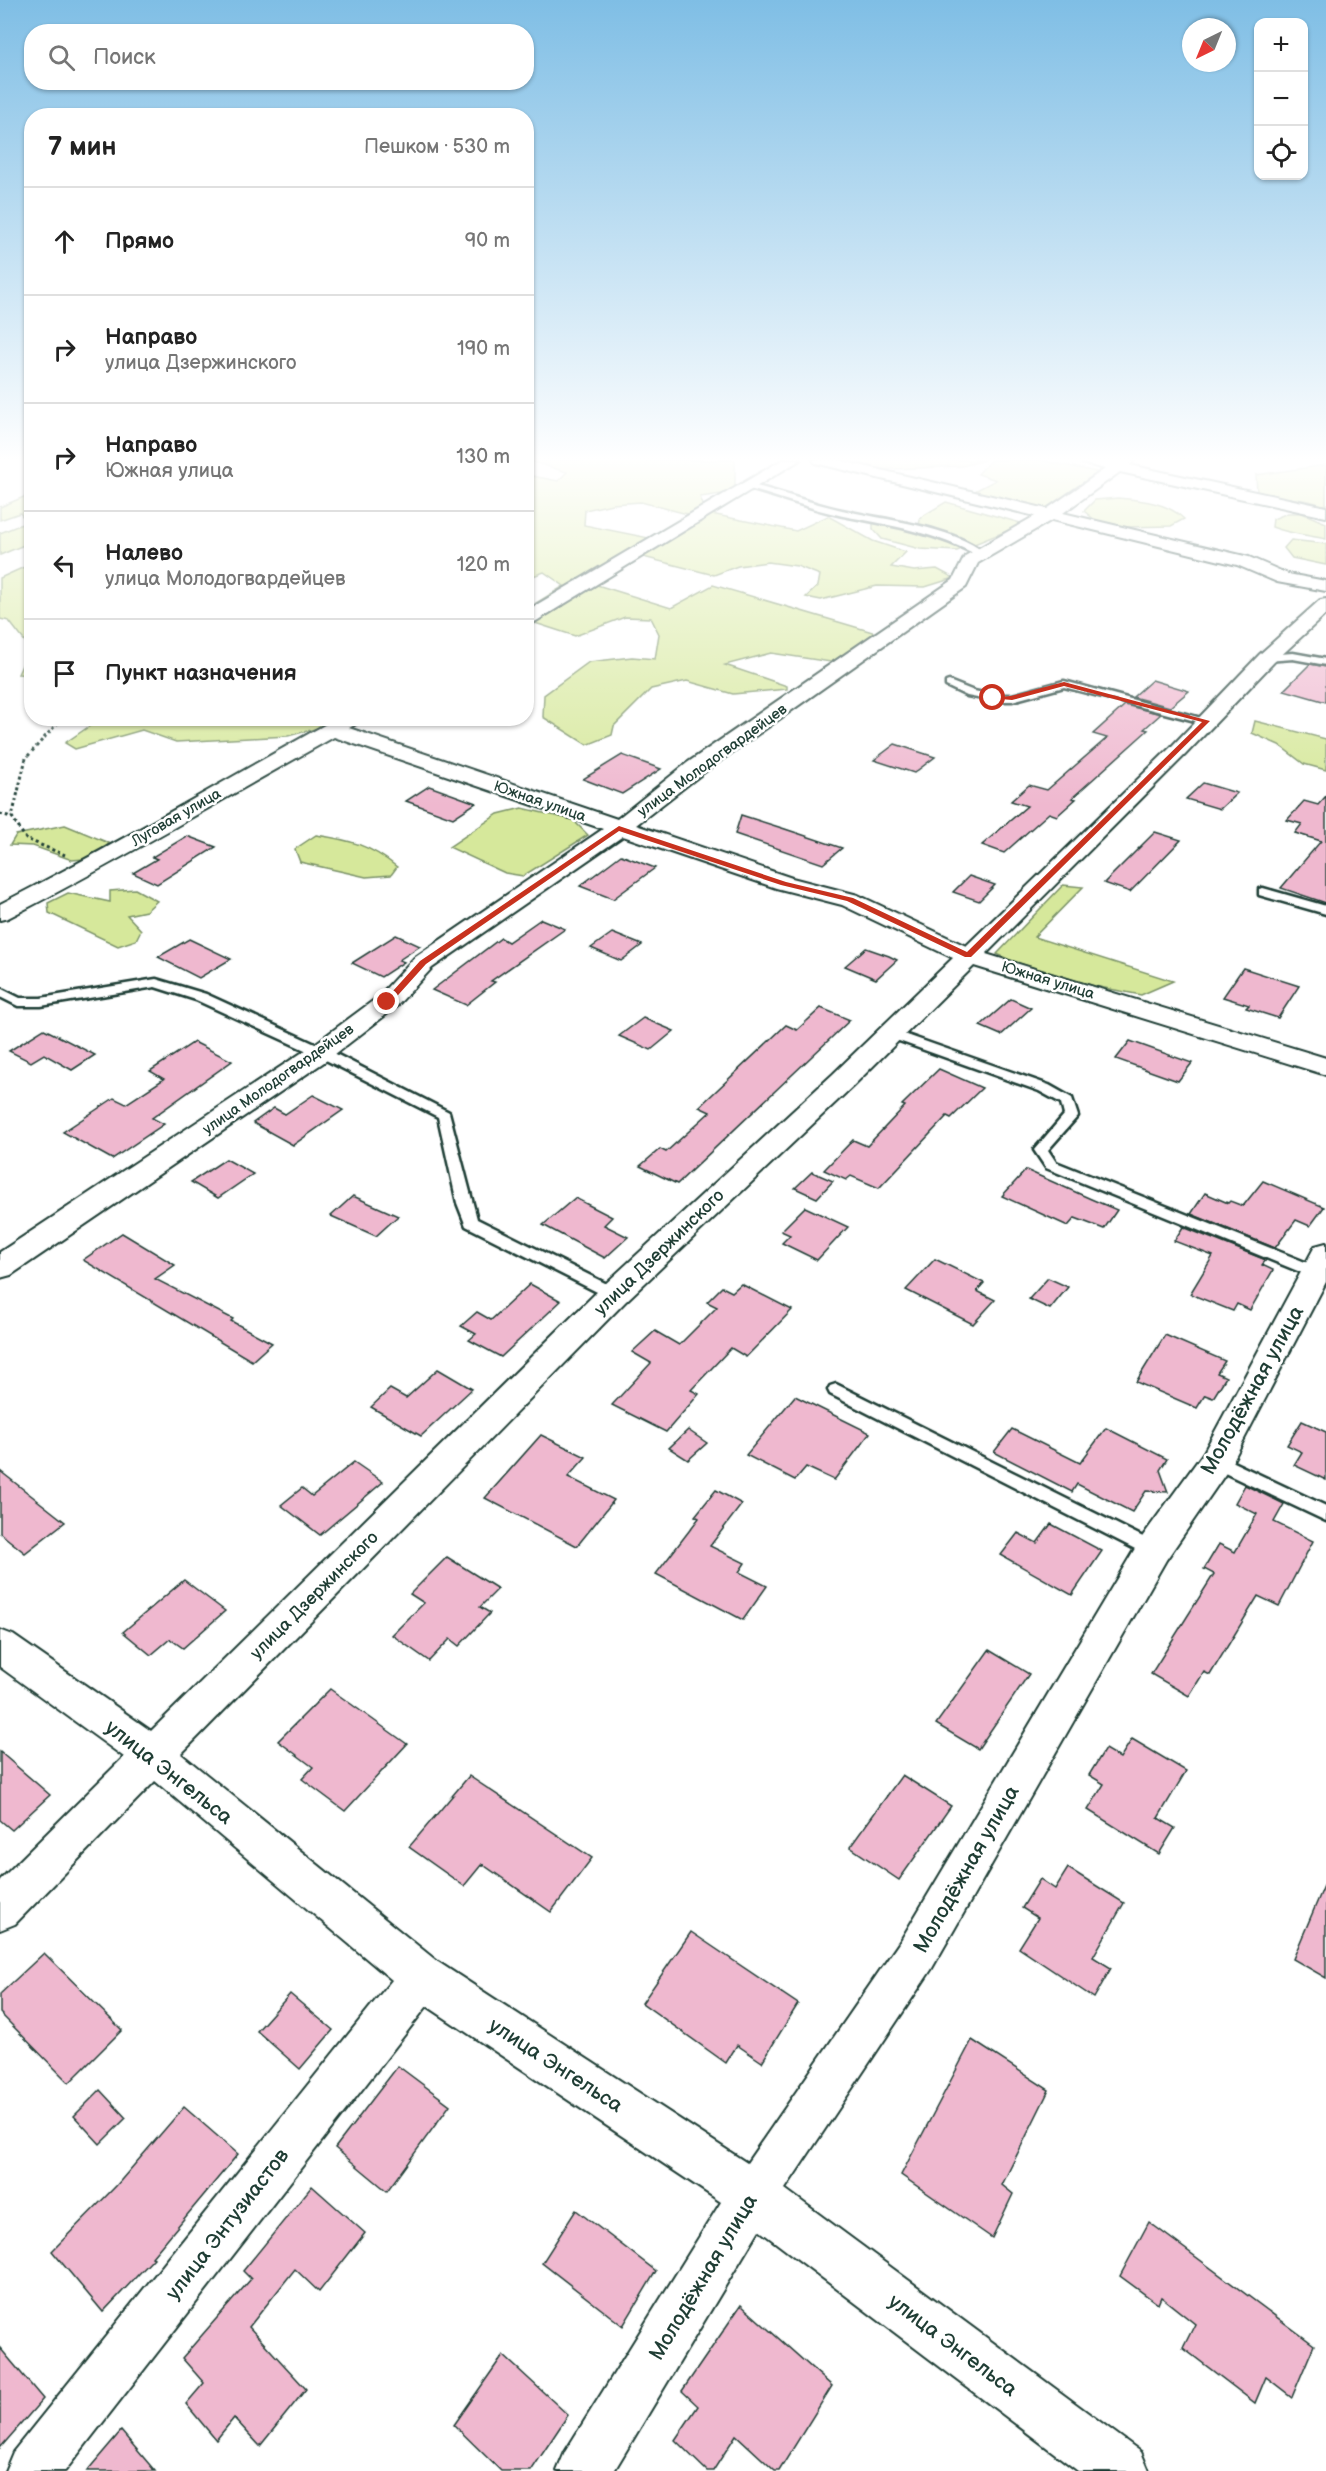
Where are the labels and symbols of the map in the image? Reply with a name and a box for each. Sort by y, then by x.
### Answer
north arrow [1182,18,1236,72]
route start [979,684,1005,710]
street label: улица Молодогвардейцев [634,700,791,821]
street label: Южная улица [491,777,589,826]
street label: Луговая улица [127,784,225,851]
street label: Южная улица [999,957,1097,1004]
route end [373,988,399,1014]
street label: улица Молодогвардейцев [199,1020,358,1139]
street label: улица Дзержинского [590,1185,729,1320]
street label: Молодёжная улица [1196,1301,1310,1479]
street label: улица Дзержинского [246,1527,383,1664]
street label: улица Энгельса [100,1715,238,1830]
street label: Молодёжная улица [908,1781,1025,1957]
street label: улица Энгельса [484,2013,628,2118]
street label: улица Энтузиастов [161,2144,294,2305]
street label: Молодёжная улица [644,2189,763,2365]
street label: улица Энгельса [883,2289,1023,2402]

